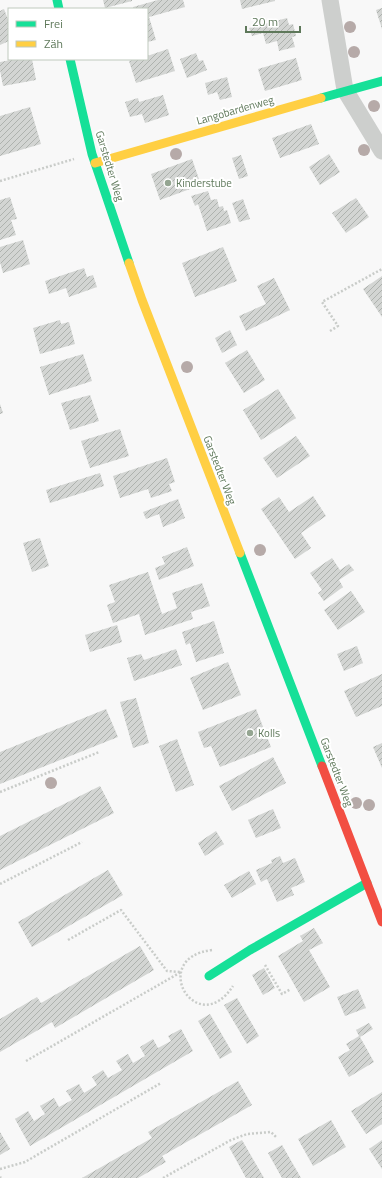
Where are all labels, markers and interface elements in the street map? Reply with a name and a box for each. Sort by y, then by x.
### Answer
legend [8,8,148,60]
scale bar [246,8,300,34]
text: 20 m [252,12,278,31]
text: Frei [44,14,63,33]
text: Zäh [44,34,63,53]
street label: Langobardenweg [194,91,276,129]
street label: Garstedter Weg [92,129,128,203]
place label: Kinderstube [176,175,232,191]
marker: Kinderstube [163,178,173,188]
street label: Garstedter Weg [199,433,241,507]
place label: Kolls [258,725,280,741]
marker: Kolls [245,728,255,738]
street label: Garstedter Weg [316,735,358,809]

